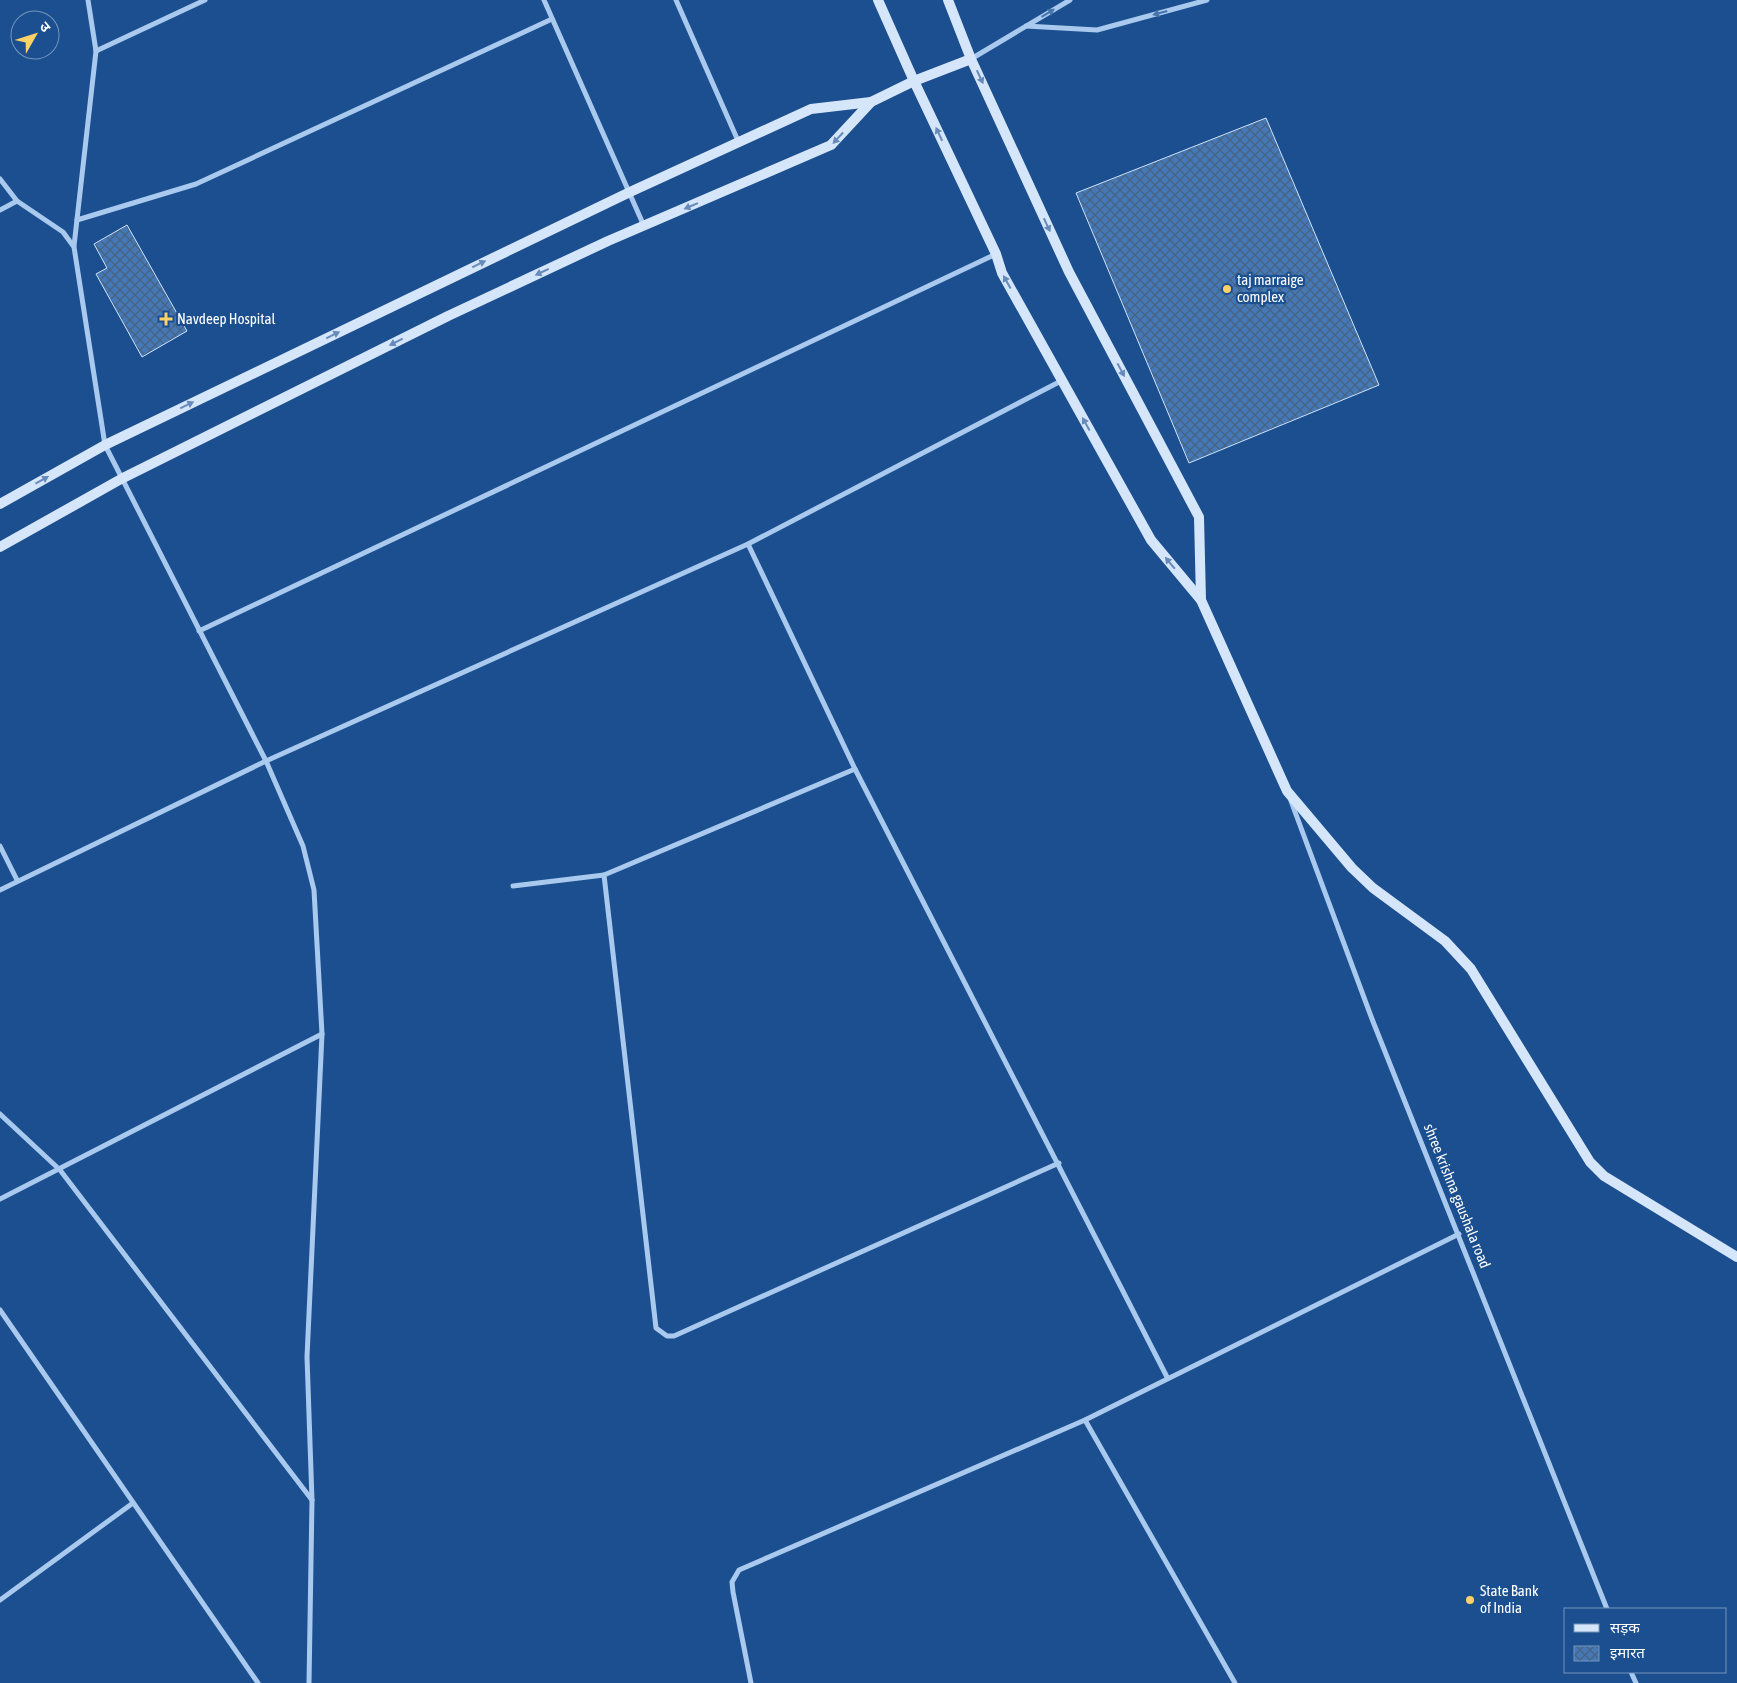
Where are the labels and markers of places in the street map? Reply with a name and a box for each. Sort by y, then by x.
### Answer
place label: taj marraige complex [1237,271,1304,305]
marker: taj marraige complex [1221,283,1233,295]
place label: Navdeep Hospital [177,310,276,327]
marker: Navdeep Hospital [159,312,173,326]
place label: State Bank of India [1480,1582,1539,1616]
marker: State Bank of India [1464,1594,1476,1606]

